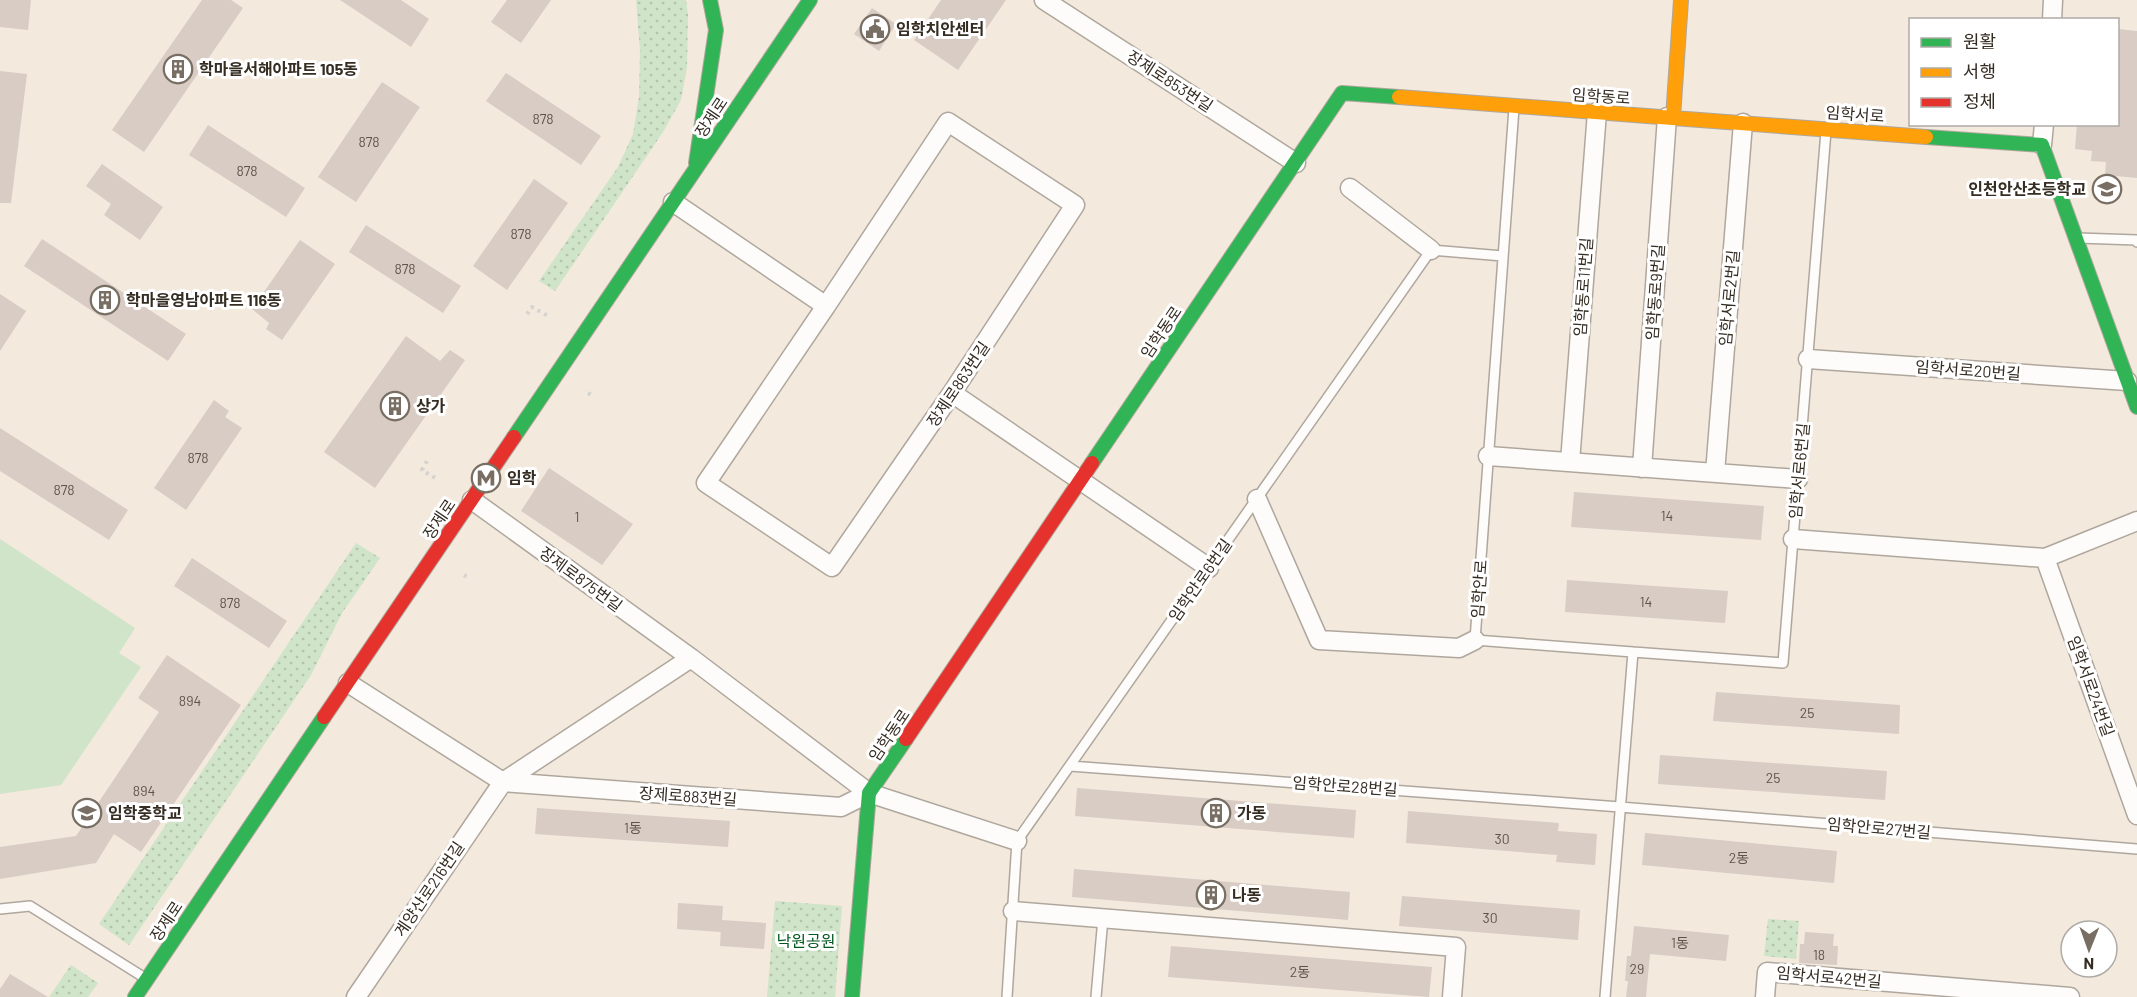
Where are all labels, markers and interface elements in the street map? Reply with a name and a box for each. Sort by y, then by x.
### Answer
public building icon: 임학치안센터 [859,13,891,45]
legend [1909,18,2119,126]
place label: 임학치안센터 [896,19,984,38]
text: 원활 [1963,30,1996,52]
street label: 장제로853번길 [1124,46,1217,115]
building icon: 학마을서해아파트 105동 [162,53,194,85]
place label: 학마을서해아파트 105동 [199,59,358,78]
text: 서행 [1963,60,1996,82]
street label: 임학동로 [1571,84,1631,107]
text: 정체 [1963,90,1996,112]
street label: 장제로 [690,93,731,140]
street label: 임학서로 [1825,102,1885,125]
house number: 878 [532,110,554,127]
house number: 878 [358,133,380,150]
house number: 878 [236,162,258,179]
school or university icon: 인천안산초등학교 [2091,173,2123,205]
place label: 인천안산초등학교 [1968,179,2086,198]
house number: 878 [510,225,532,242]
street label: 임학동로11번길 [1570,237,1595,337]
street label: 임학동로9번길 [1642,243,1667,341]
street label: 임학서로2번길 [1715,249,1742,347]
house number: 878 [394,260,416,277]
building icon: 학마을영남아파트 116동 [89,284,121,316]
place label: 학마을영남아파트 116동 [126,290,282,309]
street label: 임학동로 [1136,302,1185,361]
street label: 장제로863번길 [922,338,993,430]
street label: 임학서로20번길 [1915,356,2022,383]
building icon: 상가 [379,390,411,422]
place label: 상가 [416,396,446,415]
street label: 임학서로6번길 [1785,422,1812,520]
house number: 878 [187,449,209,466]
metro station icon: 임학 [470,462,502,494]
place label: 임학 [507,468,537,487]
house number: 878 [53,481,75,498]
street label: 장제로 [418,495,459,542]
house number: 14 [1661,507,1673,524]
house number: 1 [575,508,579,525]
street label: 임학안로6번길 [1164,535,1235,625]
street label: 장제로875번길 [536,542,626,615]
street label: 임학안로 [1467,559,1490,619]
house number: 14 [1640,593,1652,610]
house number: 878 [219,594,241,611]
street label: 임학서로24번길 [2064,633,2118,739]
house number: 894 [179,692,201,709]
house number: 25 [1800,704,1814,721]
street label: 임학동로 [864,705,913,764]
house number: 25 [1766,769,1780,786]
street label: 임학안로28번길 [1292,772,1398,799]
house number: 894 [133,782,155,799]
street label: 장제로883번길 [638,783,738,808]
school or university icon: 임학중학교 [71,797,103,829]
building icon: 가동 [1200,797,1232,829]
place label: 임학중학교 [108,803,182,822]
place label: 가동 [1237,803,1266,822]
street label: 임학안로27번길 [1826,813,1932,842]
house number: 1동 [624,819,642,836]
house number: 30 [1494,830,1510,847]
street label: 계양산로216번길 [390,838,467,940]
house number: 2동 [1729,849,1749,866]
building icon: 나동 [1195,879,1227,911]
place label: 나동 [1232,885,1261,904]
street label: 장제로 [145,897,186,944]
house number: 30 [1482,909,1498,926]
north arrow [2059,919,2119,979]
park label: 낙원공원 [777,931,835,950]
house number: 1동 [1671,934,1689,951]
house number: 18 [1813,946,1825,963]
text: N [2083,955,2094,974]
house number: 29 [1630,960,1644,977]
street label: 임학서로42번길 [1776,962,1883,991]
house number: 2동 [1290,963,1310,980]

